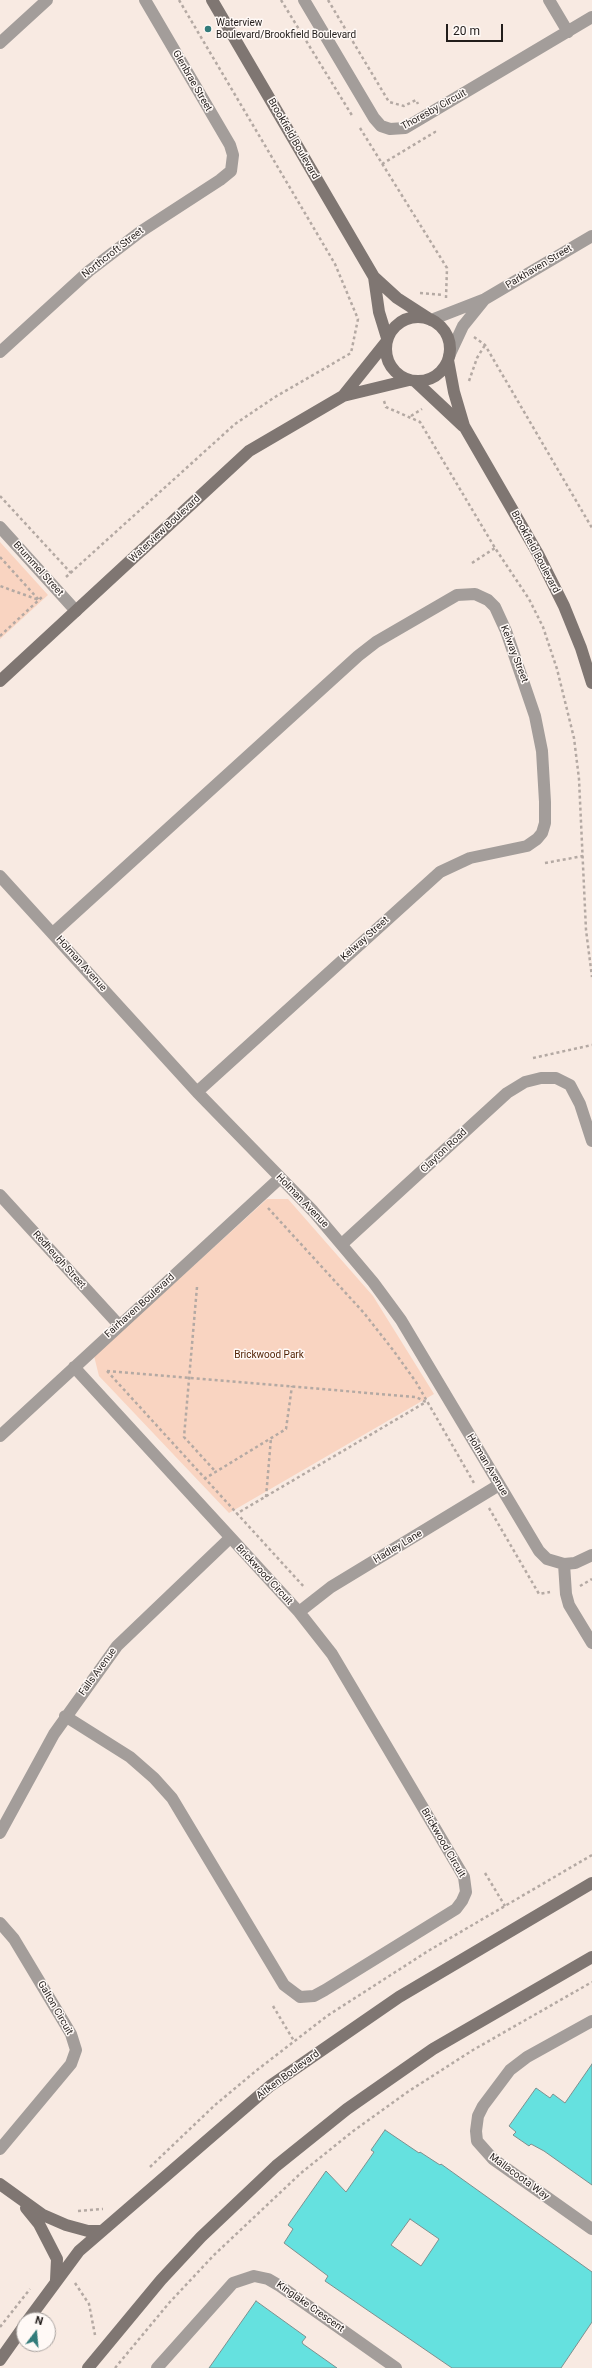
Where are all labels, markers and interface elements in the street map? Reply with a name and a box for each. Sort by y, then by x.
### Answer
scale bar [448,16,505,42]
place label: Waterview Boulevard/Brookfield Boulevard [216,17,356,40]
marker: Waterview Boulevard/Brookfield Boulevard [203,24,213,34]
text: 20 m [453,24,480,38]
street label: Glenbrae Street [170,48,214,114]
street label: Thoresby Circuit [399,87,469,133]
street label: Brookfield Boulevard [265,96,321,182]
street label: Northcroft Street [80,225,146,281]
street label: Parkhaven Street [504,242,574,292]
street label: Waterview Boulevard [127,493,203,565]
street label: Brookfield Boulevard [508,509,562,595]
street label: Brummel Street [10,539,66,599]
street label: Kelway Street [498,624,530,684]
street label: Kelway Street [339,914,391,964]
street label: Holman Avenue [53,934,109,994]
street label: Clayton Road [418,1127,470,1175]
street label: Holman Avenue [273,1172,331,1230]
street label: Redheugh Street [30,1229,88,1291]
street label: Fairhaven Boulevard [103,1271,177,1341]
park label: Brickwood Park [234,1349,304,1361]
street label: Holman Avenue [464,1432,510,1498]
street label: Hadley Lane [371,1528,425,1566]
street label: Brickwood Circuit [233,1542,295,1608]
street label: Falls Avenue [77,1646,119,1698]
street label: Brickwood Circuit [418,1806,468,1880]
street label: Galton Circuit [35,1979,75,2037]
street label: Aitken Boulevard [254,2048,322,2102]
street label: Mallacoota Way [487,2151,551,2203]
street label: Kinglake Crescent [274,2279,346,2335]
north arrow [16,2312,56,2352]
text: N [34,2314,45,2328]

